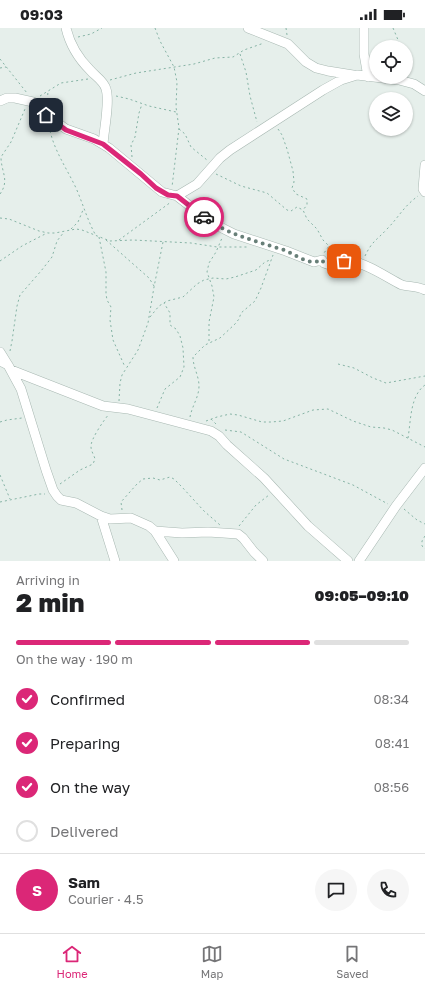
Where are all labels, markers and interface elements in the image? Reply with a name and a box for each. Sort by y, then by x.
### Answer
text: 09:03 [20,5,63,23]
map controls [369,40,413,136]
button: locate [369,40,413,84]
button: layers [369,92,413,136]
pin [29,98,63,132]
icon: home [35,104,57,126]
courier [184,197,224,237]
icon: car [193,206,215,228]
pin [327,244,361,278]
icon: bag [333,250,355,272]
text: Arriving in [16,572,80,588]
text: 09:05–09:10 [315,586,409,604]
text: 2 min [16,587,84,618]
text: On the way · 190 m [16,651,133,667]
icon: check [16,688,38,710]
text: Confirmed [50,690,125,708]
text: 08:34 [374,691,409,707]
icon: check [16,732,38,754]
text: Preparing [50,734,120,752]
text: 08:41 [375,735,409,751]
icon: check [16,776,38,798]
text: On the way [50,778,130,796]
text: 08:56 [374,779,409,795]
text: Delivered [50,822,118,840]
button: chat [315,869,357,911]
button: phone [367,869,409,911]
text: Sam [68,873,100,891]
text: S [32,881,42,899]
text: Courier · 4.5 [68,891,143,907]
tab: Home [57,943,88,980]
tab: Map [201,943,223,980]
tab: Saved [336,943,368,980]

